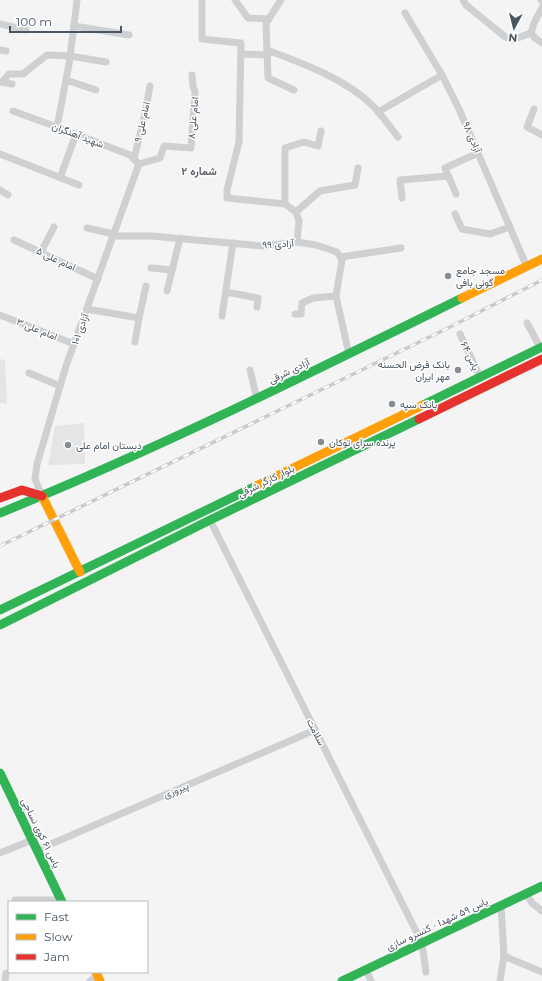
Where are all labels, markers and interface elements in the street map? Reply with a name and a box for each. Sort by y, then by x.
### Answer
scale bar [10,8,121,34]
north arrow [494,8,534,48]
text: 100 m [16,14,52,29]
text: N [508,30,518,45]
street label: امام علی ۸ [185,96,201,140]
street label: امام علی ۹ [131,100,153,144]
street label: شهید آهنگران [50,119,106,151]
street label: آزادی ۹۸ [460,119,485,155]
district label: شماره ۲ [181,164,217,178]
street label: آزادی ٩٩ [262,236,295,252]
street label: امام علی ۵ [34,244,78,274]
place label: مسجد جامع گونی بافی [456,264,505,289]
marker: مسجد جامع گونی بافی [443,271,453,281]
street label: آزادی ۱۰۱ [68,311,92,346]
street label: امام علی ۳ [15,315,59,343]
street label: یاس ۶۴ [458,339,482,373]
street label: آزادی شرقی [266,355,312,386]
place label: بانک قرض الحسنه مهر ایران [378,358,450,383]
marker: بانک قرض الحسنه مهر ایران [453,365,463,375]
place label: بانک سپه [400,398,437,412]
marker: بانک سپه [387,399,397,409]
place label: پرنده سرای توکان [329,436,395,450]
marker: پرنده سرای توکان [316,437,326,447]
place label: دبستان امام علی [76,439,142,452]
marker: دبستان امام علی [63,440,73,450]
street label: بلوار کارگر شرقی [235,462,297,500]
street label: سلامت [304,716,328,748]
street label: پیروزی [161,779,191,802]
street label: یاس ۶۱ کوی نساجی [18,796,64,870]
street label: یاس ۵۹ شهدا - کنسرو سازی [384,895,490,953]
legend [8,901,148,973]
text: Fast [44,909,69,924]
text: Slow [44,929,73,944]
text: Jam [43,949,70,964]

